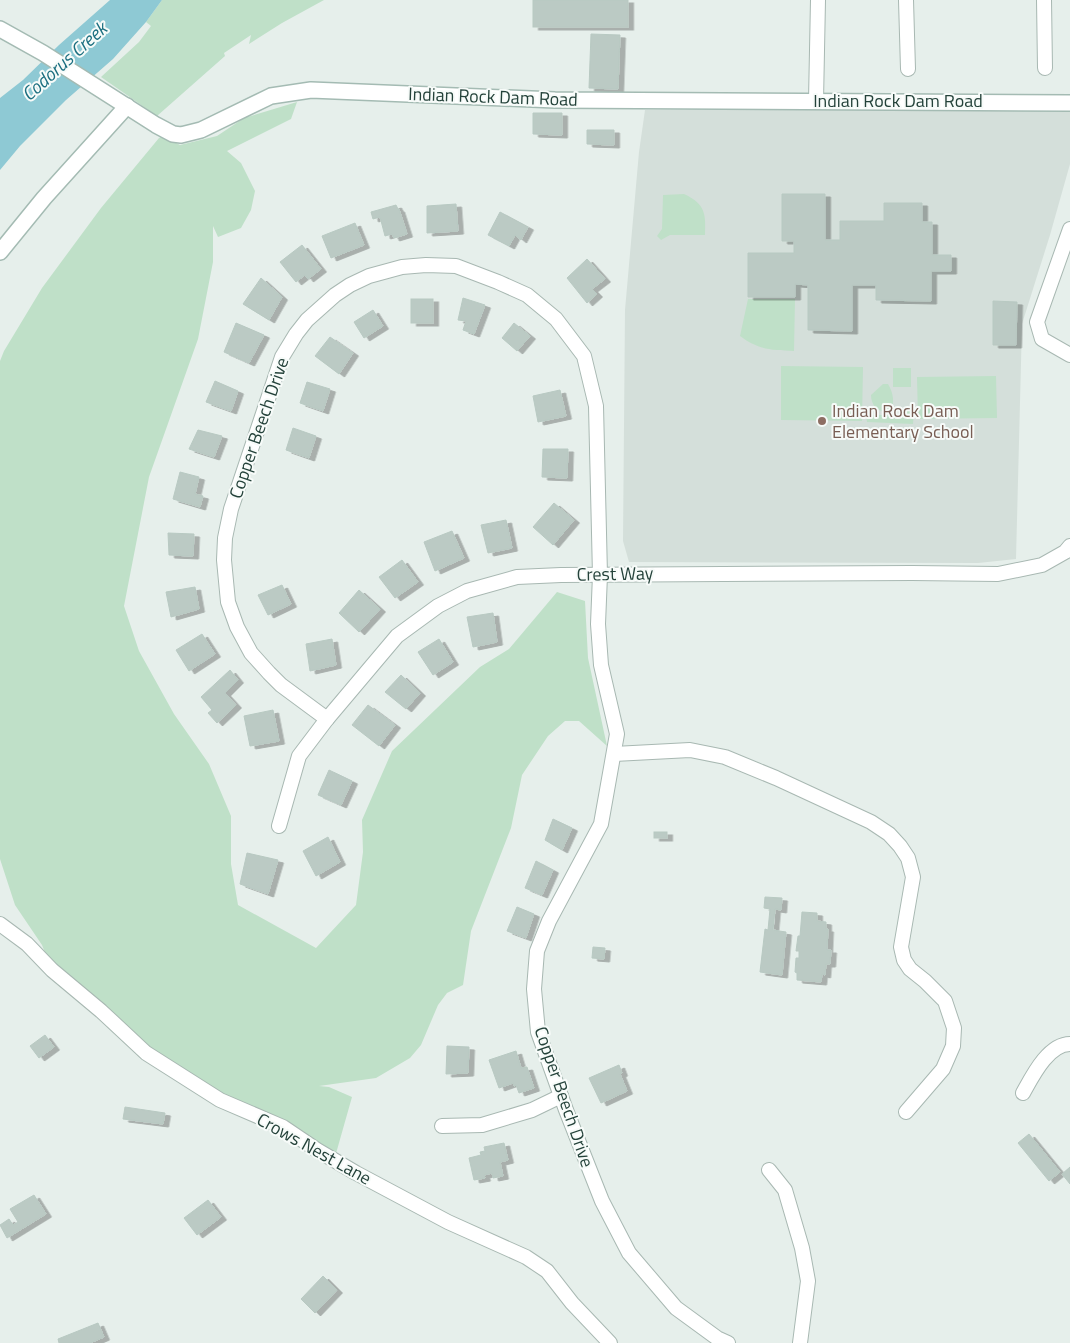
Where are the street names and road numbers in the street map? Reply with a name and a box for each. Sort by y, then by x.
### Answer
street label: Indian Rock Dam Road [408,80,578,113]
street label: Indian Rock Dam Road [813,87,983,114]
street label: Copper Beech Drive [222,354,295,502]
street label: Crest Way [576,559,654,588]
street label: Copper Beech Drive [528,1023,601,1171]
street label: Crows Nest Lane [252,1106,376,1191]

